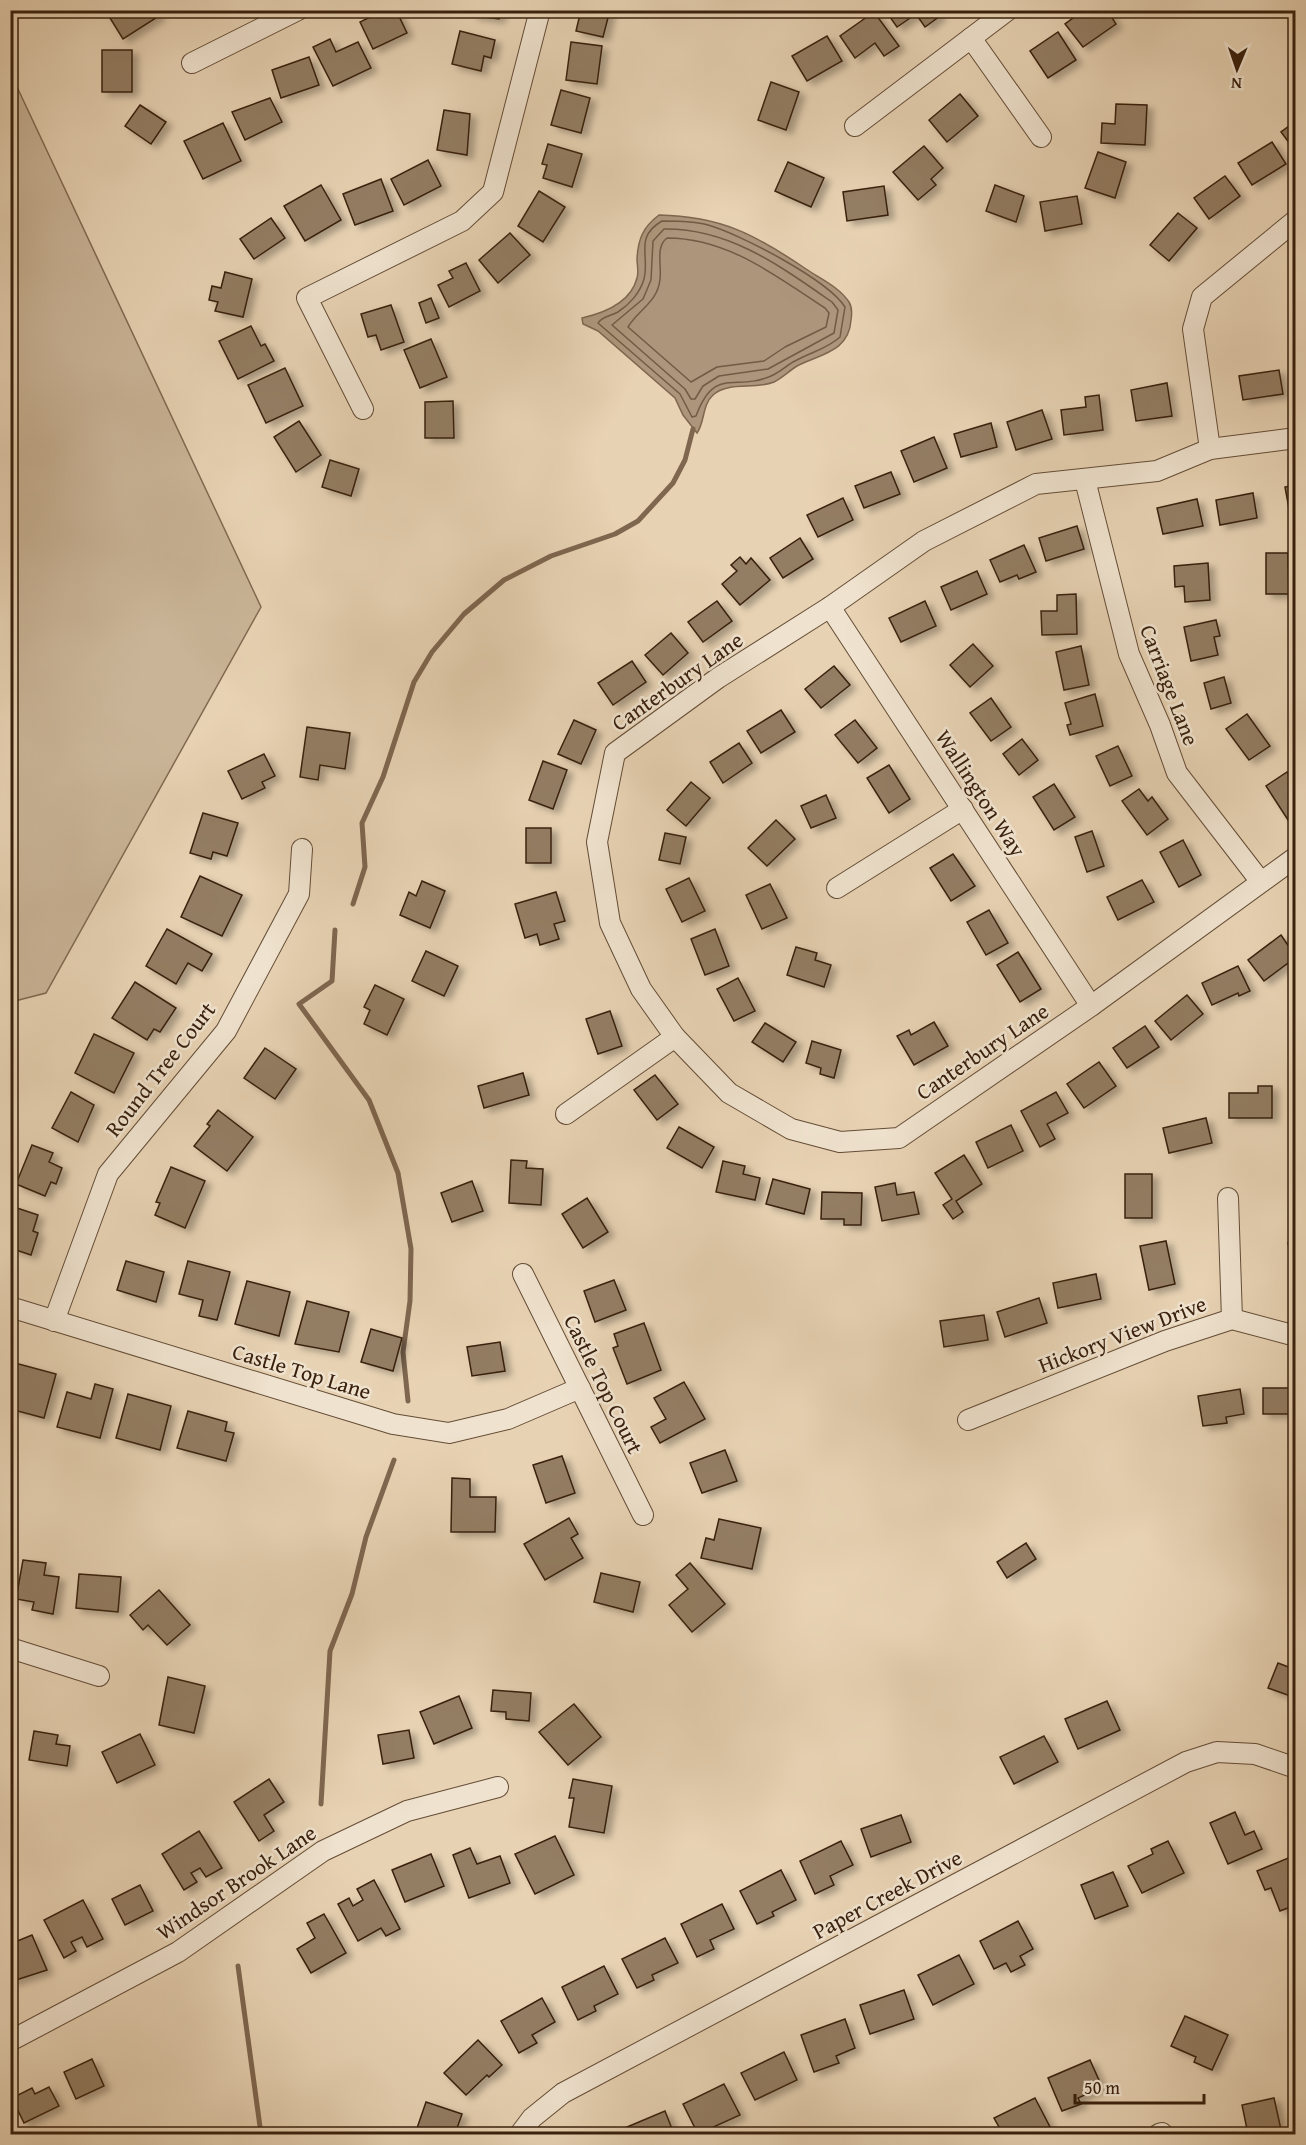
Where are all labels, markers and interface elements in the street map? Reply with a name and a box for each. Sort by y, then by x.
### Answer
north arrow [1207,39,1267,99]
text: N [1230,72,1242,96]
street label: Carriage Lane [1132,620,1208,750]
street label: Canterbury Lane [605,624,749,738]
street label: Wallington Way [928,723,1034,863]
street label: Round Tree Court [97,995,223,1143]
street label: Canterbury Lane [909,995,1055,1107]
street label: Hickory View Drive [1033,1287,1211,1381]
street label: Castle Top Court [556,1309,652,1459]
street label: Castle Top Lane [229,1335,375,1407]
street label: Windsor Brook Lane [150,1817,322,1947]
street label: Paper Creek Drive [807,1841,967,1947]
scale bar [1075,2067,1204,2105]
text: 50 m [1084,2074,1120,2101]

